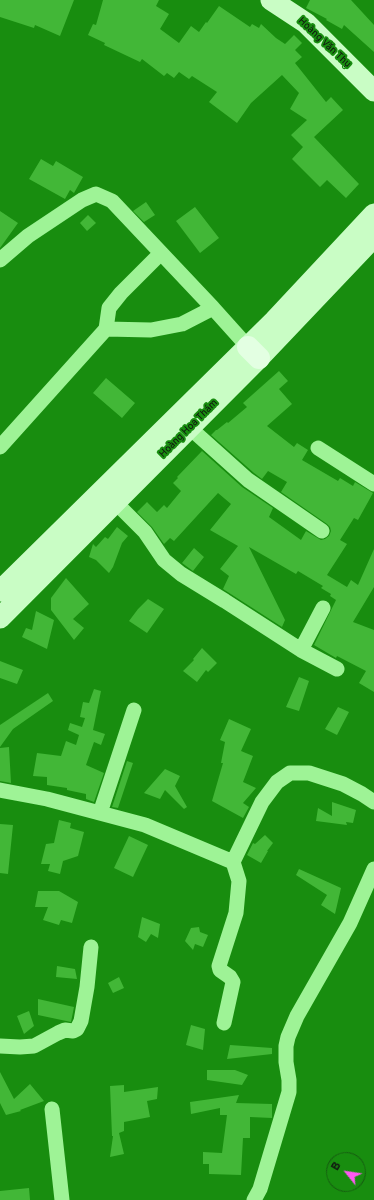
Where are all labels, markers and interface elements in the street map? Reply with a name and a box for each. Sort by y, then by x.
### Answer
street label: Hoàng Văn Thụ [295,15,353,71]
street label: Hoàng Hoa Thám [157,397,221,461]
north arrow [326,1152,366,1192]
text: B [329,1160,344,1173]

